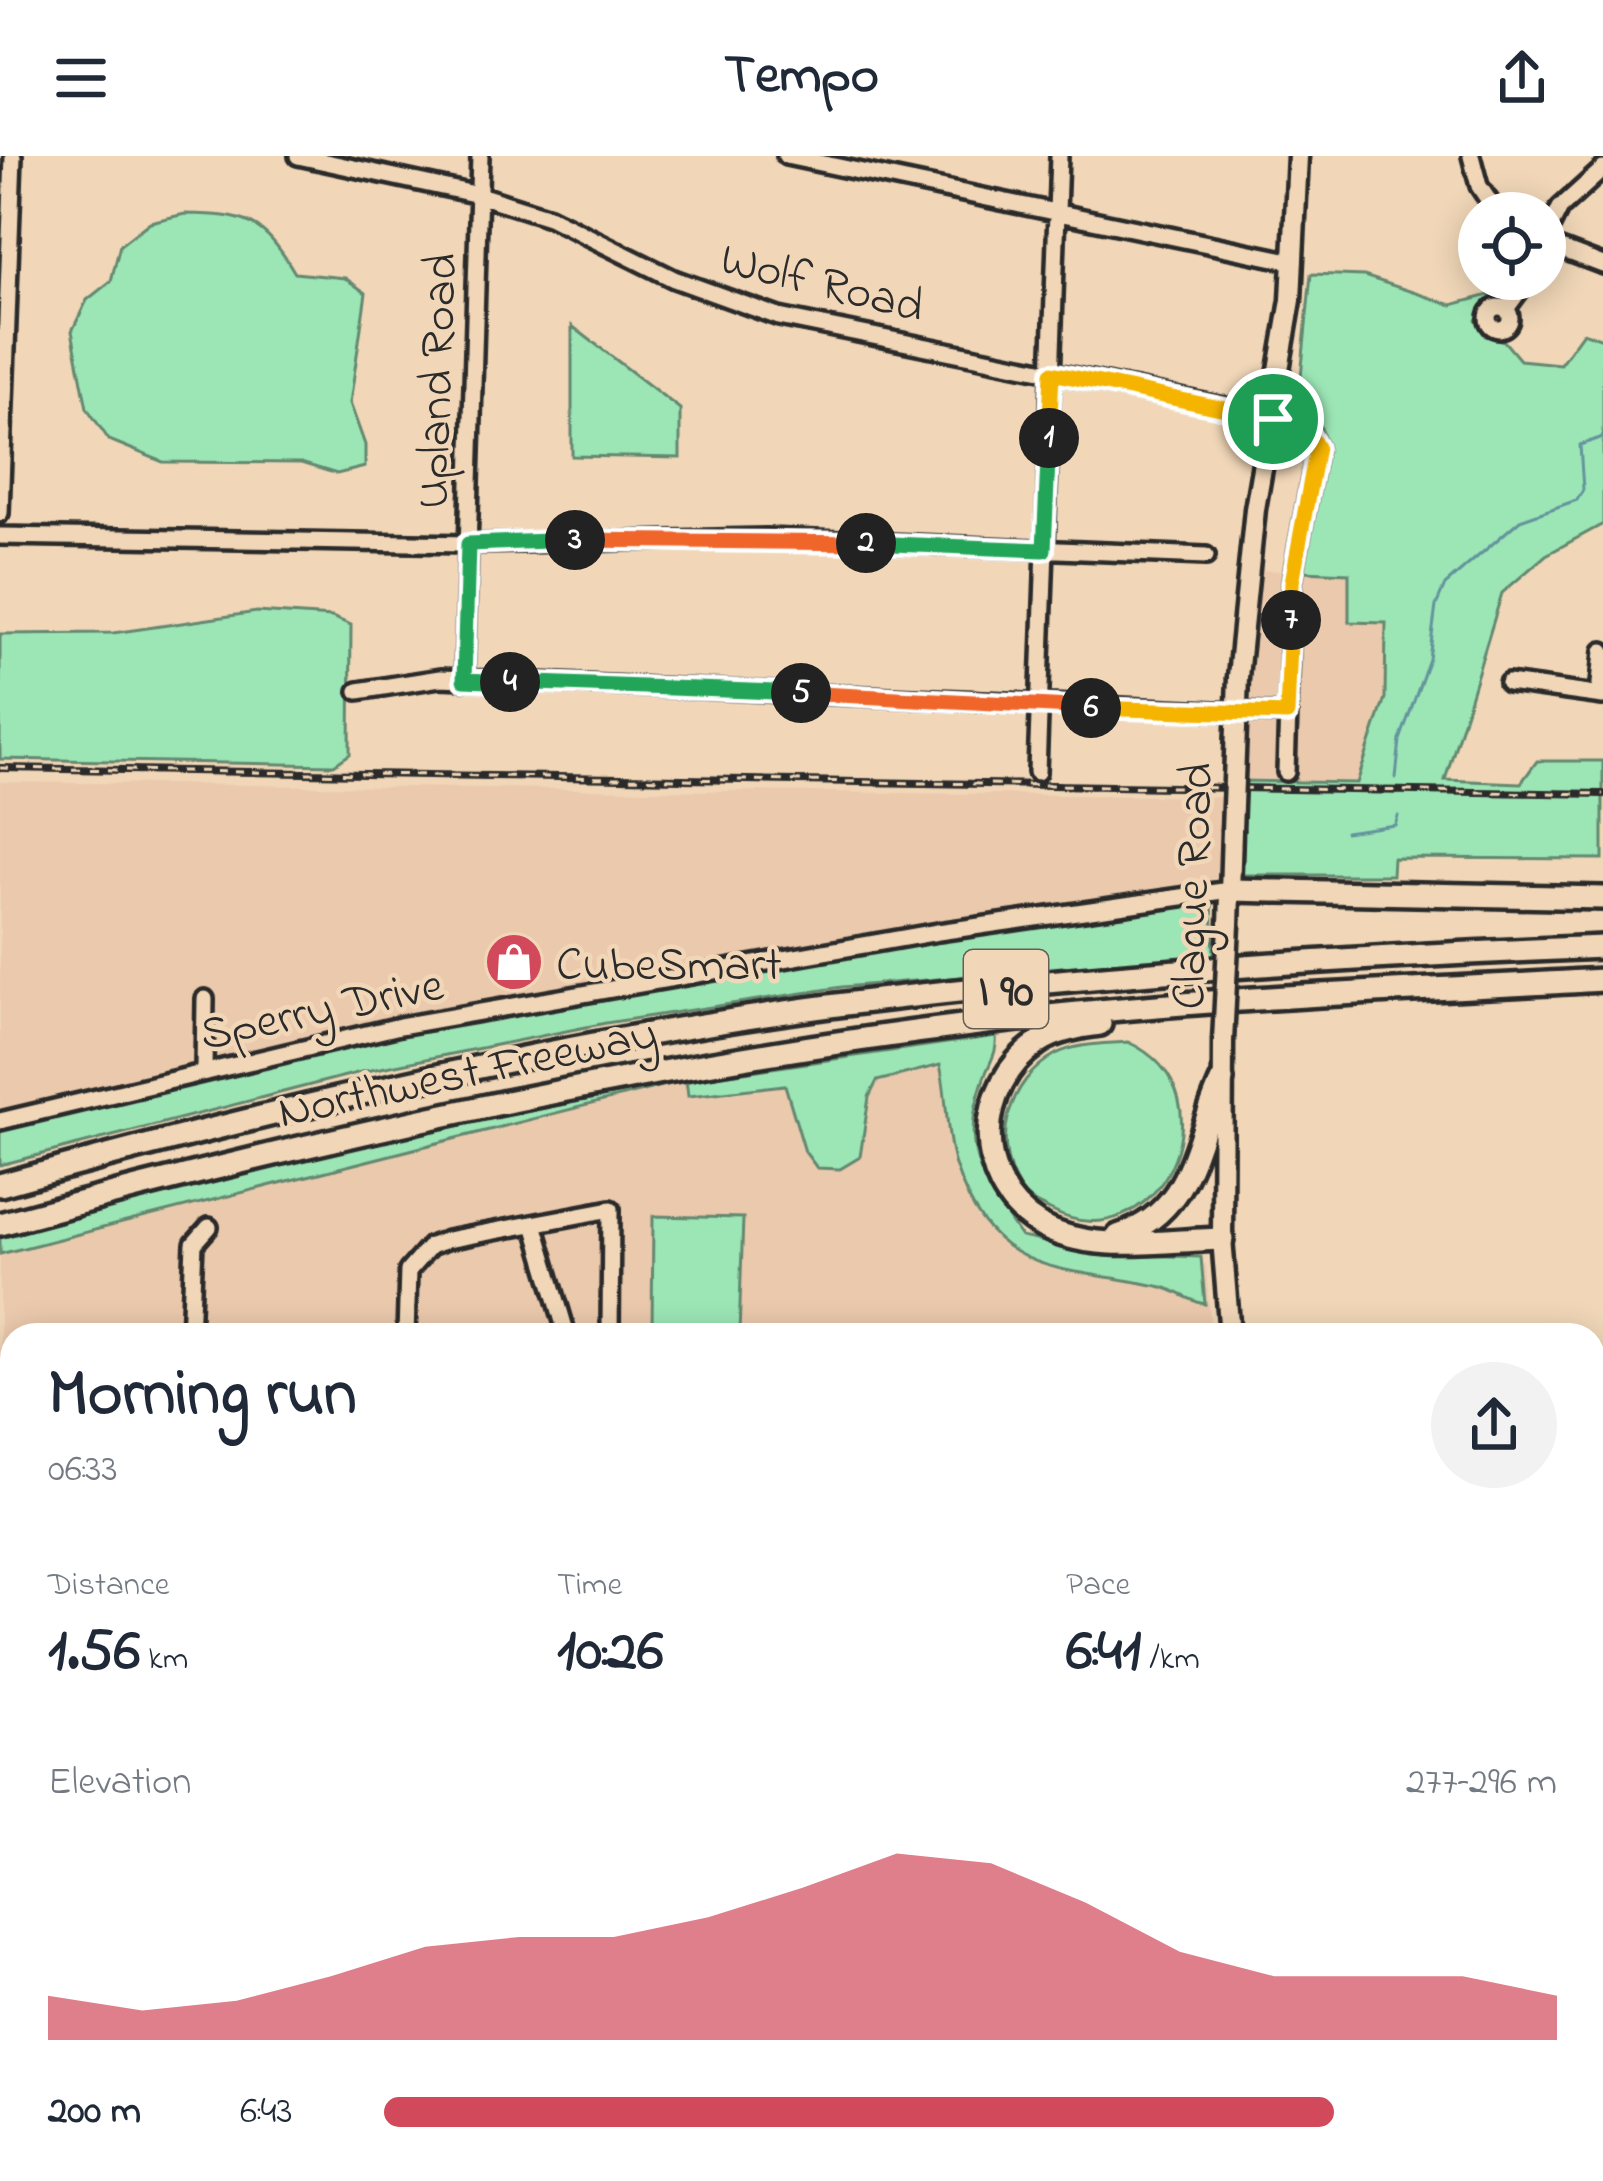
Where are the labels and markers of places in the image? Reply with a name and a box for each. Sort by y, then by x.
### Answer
pin [1222,368,1324,470]
pin: 1 [1019,408,1079,468]
pin: 3 [545,510,605,570]
pin: 2 [836,513,896,573]
pin: 7 [1261,590,1321,650]
pin: 4 [480,652,540,712]
pin: 5 [771,663,831,723]
pin: 6 [1061,678,1121,738]
shop icon: CubeSmart [483,931,545,993]
place label: CubeSmart [556,932,782,1002]

